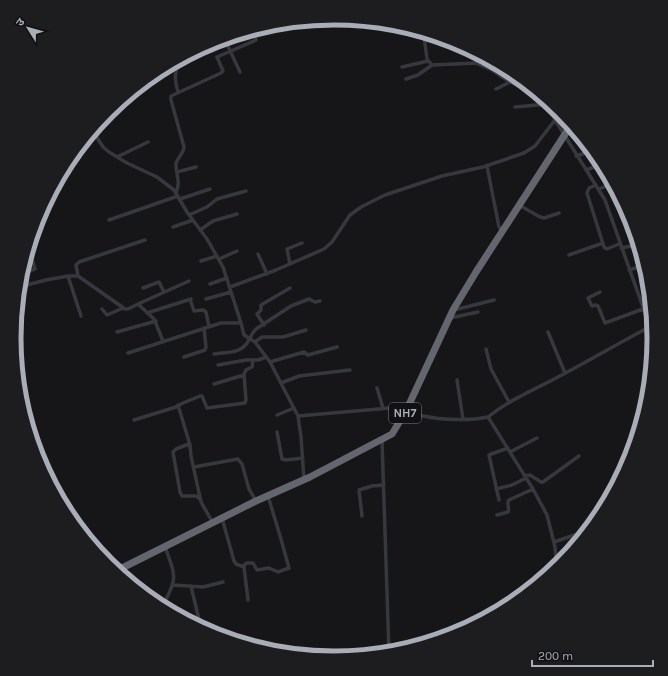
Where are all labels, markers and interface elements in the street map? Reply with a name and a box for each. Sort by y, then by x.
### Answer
north arrow [8,8,48,48]
text: उ [13,15,28,29]
road number: NH7 [389,403,421,423]
scale bar [532,642,653,668]
text: 200 m [538,649,573,663]

